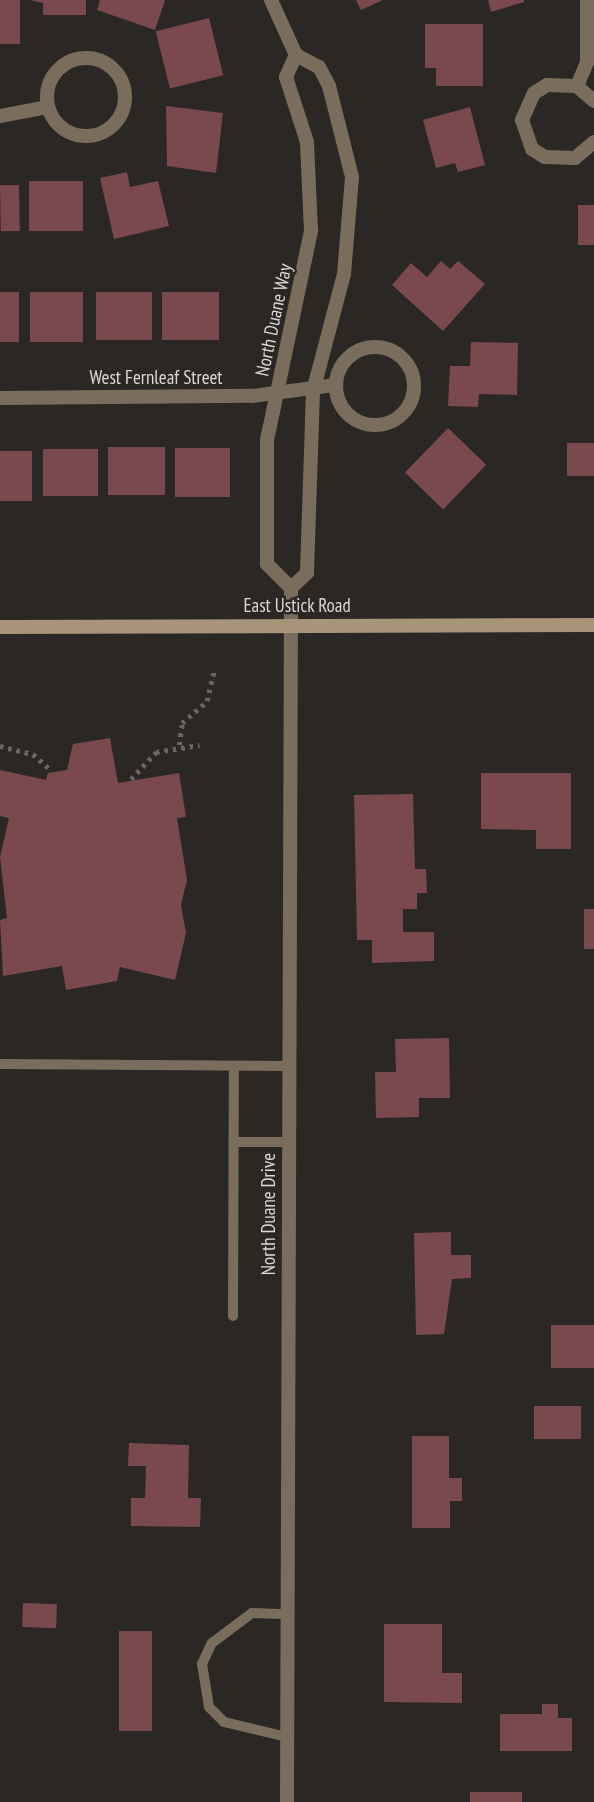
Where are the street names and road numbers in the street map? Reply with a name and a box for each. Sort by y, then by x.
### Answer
street label: North Duane Way [251,262,297,378]
street label: West Fernleaf Street [90,367,222,389]
street label: East Ustick Road [243,595,351,617]
street label: North Duane Drive [258,1153,280,1275]

